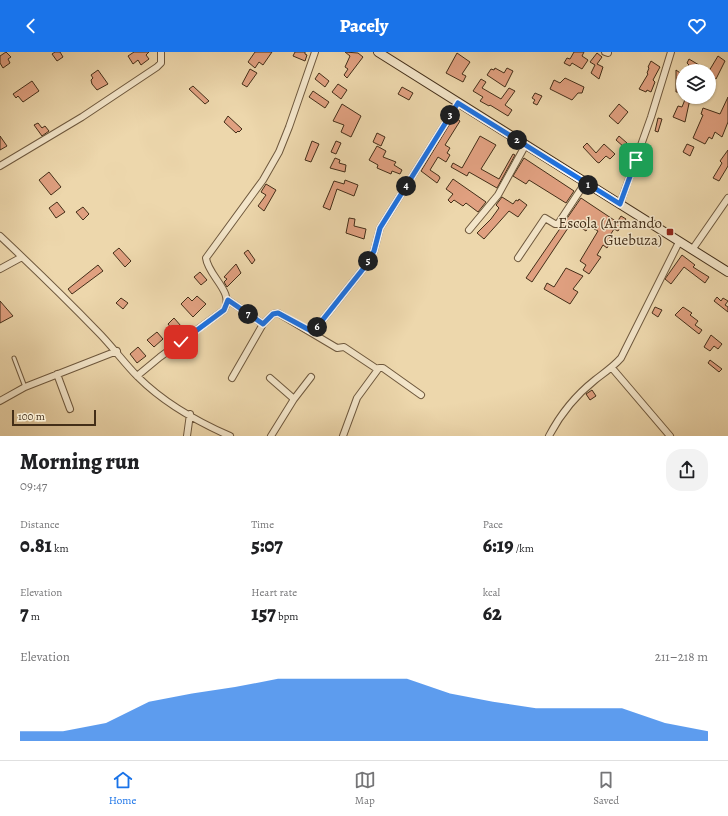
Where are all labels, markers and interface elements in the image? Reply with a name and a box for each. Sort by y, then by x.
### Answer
text: Pacely [340,14,388,38]
icon: back [20,15,42,37]
icon: heart [686,15,708,37]
map controls [676,64,716,104]
button: layers [676,64,716,104]
pin: 3 [440,105,460,125]
text: 3 [448,107,452,122]
pin: 2 [507,130,527,150]
text: 2 [514,132,520,147]
pin [619,143,653,177]
icon: arrive [625,149,647,171]
pin: 1 [578,175,598,195]
pin: 4 [396,176,416,196]
text: 1 [586,177,590,192]
text: 4 [403,178,409,193]
place label: Escola (Armando Guebuza) [558,213,662,250]
marker: Escola (Armando Guebuza) [665,227,675,237]
pin: 5 [358,251,378,271]
text: 5 [366,253,370,268]
pin: 7 [238,304,258,324]
text: 7 [246,306,250,321]
pin: 6 [307,317,327,337]
text: 6 [314,319,320,334]
pin [164,325,198,359]
icon: check [170,331,192,353]
scale bar [12,408,96,427]
text: 100 m [18,409,45,424]
text: Morning run [20,447,140,477]
button: share [666,449,708,491]
text: 09:47 [20,477,47,494]
text: Distance [20,517,59,532]
text: Time [251,517,274,532]
text: Pace [483,517,503,532]
text: 0.81 [20,532,52,559]
text: 5:07 [251,532,283,559]
text: 6:19 [483,532,514,559]
text: km [52,541,69,556]
text: /km [514,541,534,556]
text: Elevation [20,585,62,600]
text: Heart rate [251,585,297,600]
text: kcal [483,585,500,600]
text: 7 [20,600,29,627]
text: 157 [251,600,276,627]
text: 62 [483,600,502,627]
text: m [29,609,40,624]
text: bpm [276,609,298,624]
text: Elevation [20,648,70,665]
text: 211–218 m [655,648,708,665]
tab: Home [109,769,136,808]
tab: Map [354,769,376,808]
tab: Saved [593,769,619,808]

